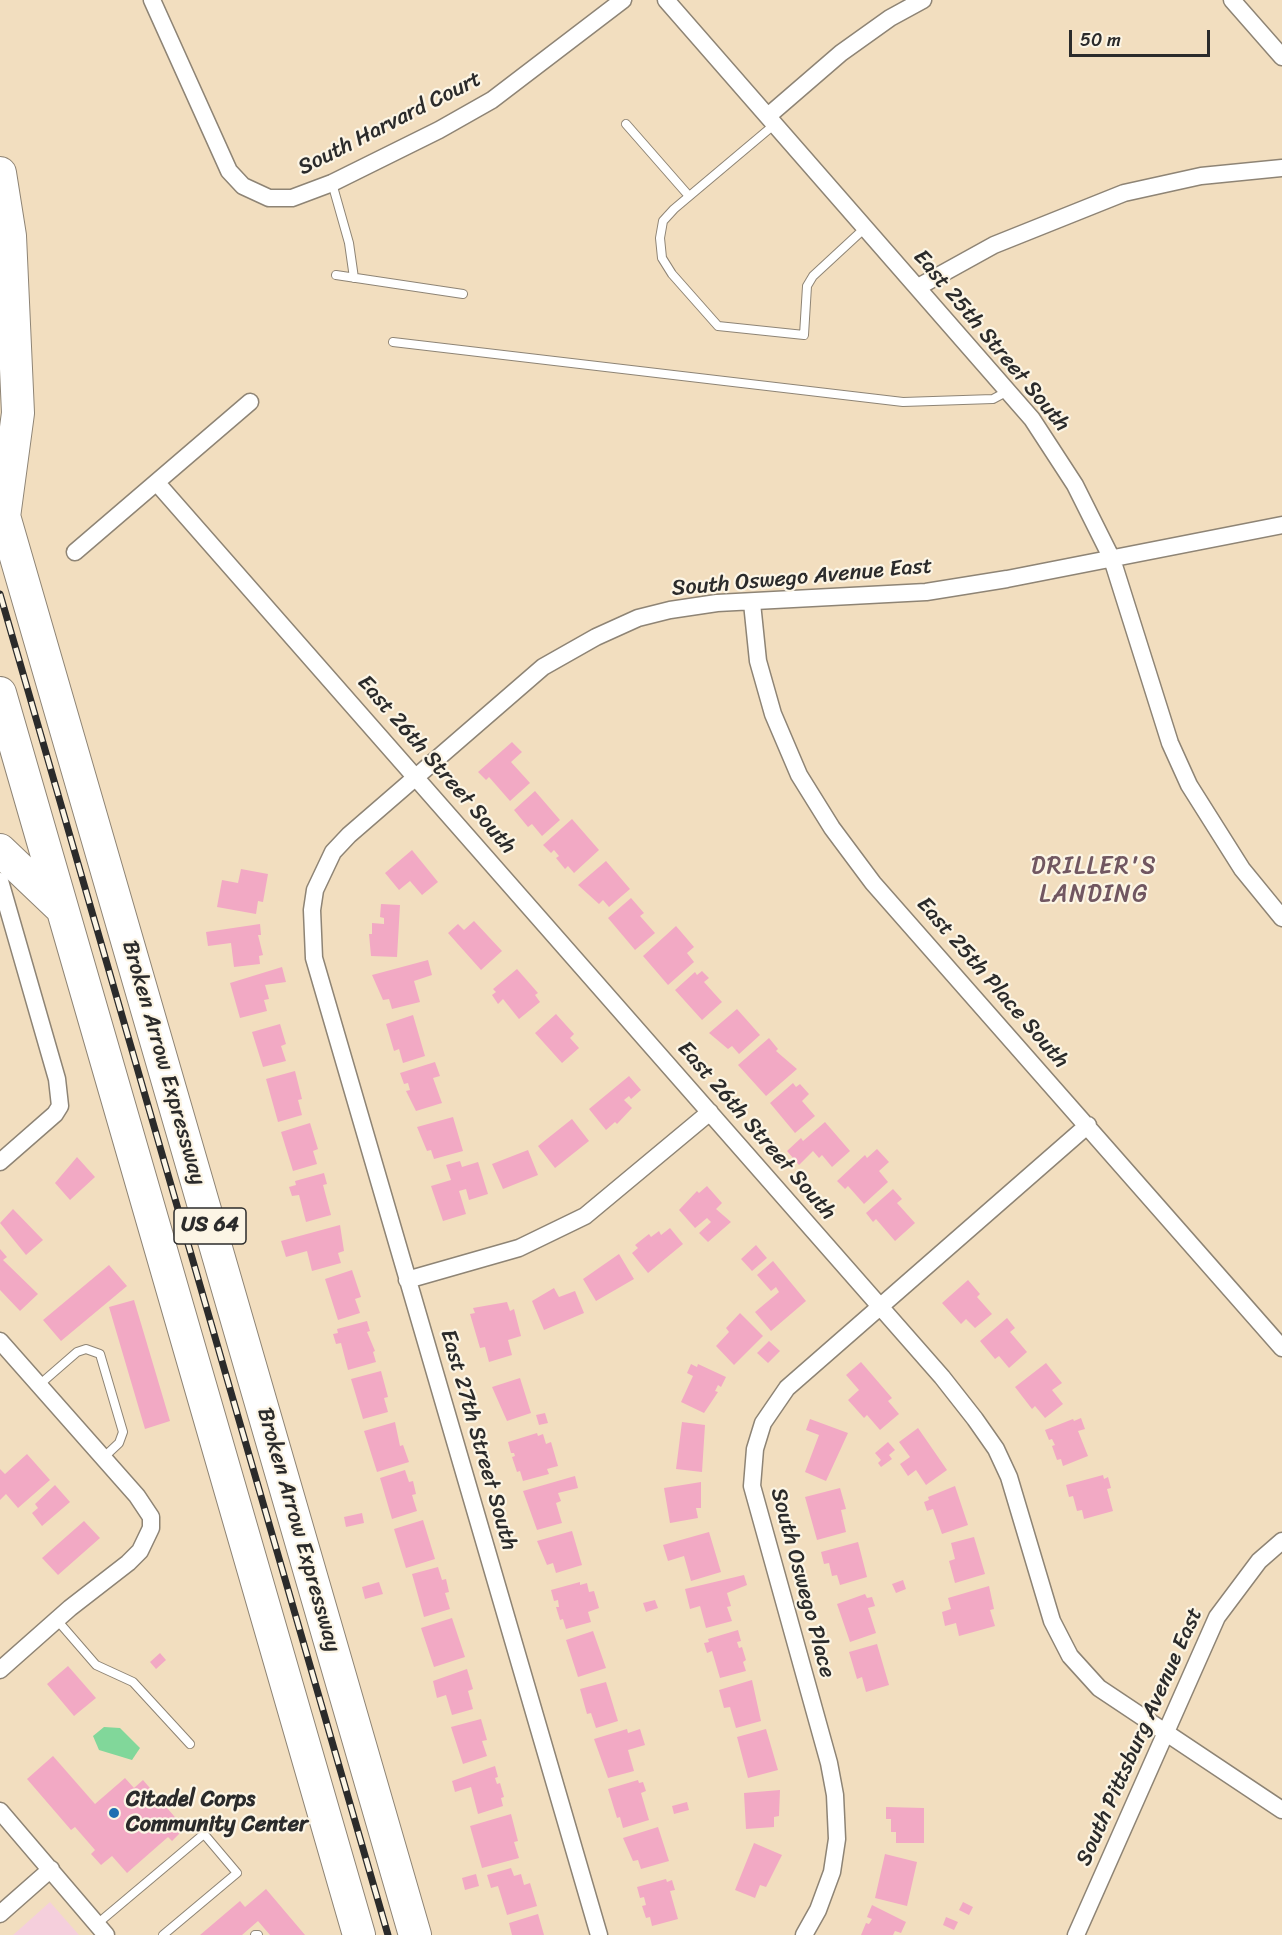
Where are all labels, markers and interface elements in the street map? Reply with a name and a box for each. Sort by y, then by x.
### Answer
scale bar [1072,18,1213,56]
text: 50 m [1080,24,1121,56]
street label: South Harvard Court [294,66,486,182]
street label: East 25th Street South [907,245,1075,437]
street label: South Oswego Avenue East [671,553,933,603]
street label: East 26th Street South [351,670,521,860]
district label: DRILLER'S LANDING [1032,853,1156,909]
street label: East 25th Place South [910,892,1074,1074]
street label: Broken Arrow Expressway [115,938,211,1188]
street label: East 26th Street South [671,1036,841,1226]
road number: US 64 [174,1208,246,1244]
street label: East 27th Street South [434,1327,522,1553]
street label: Broken Arrow Expressway [250,1405,346,1655]
street label: South Oswego Place [764,1485,840,1681]
street label: South Pittsburg Avenue East [1071,1604,1209,1870]
place label: Citadel Corps Community Center [126,1787,308,1838]
marker: Citadel Corps Community Center [107,1806,121,1820]

